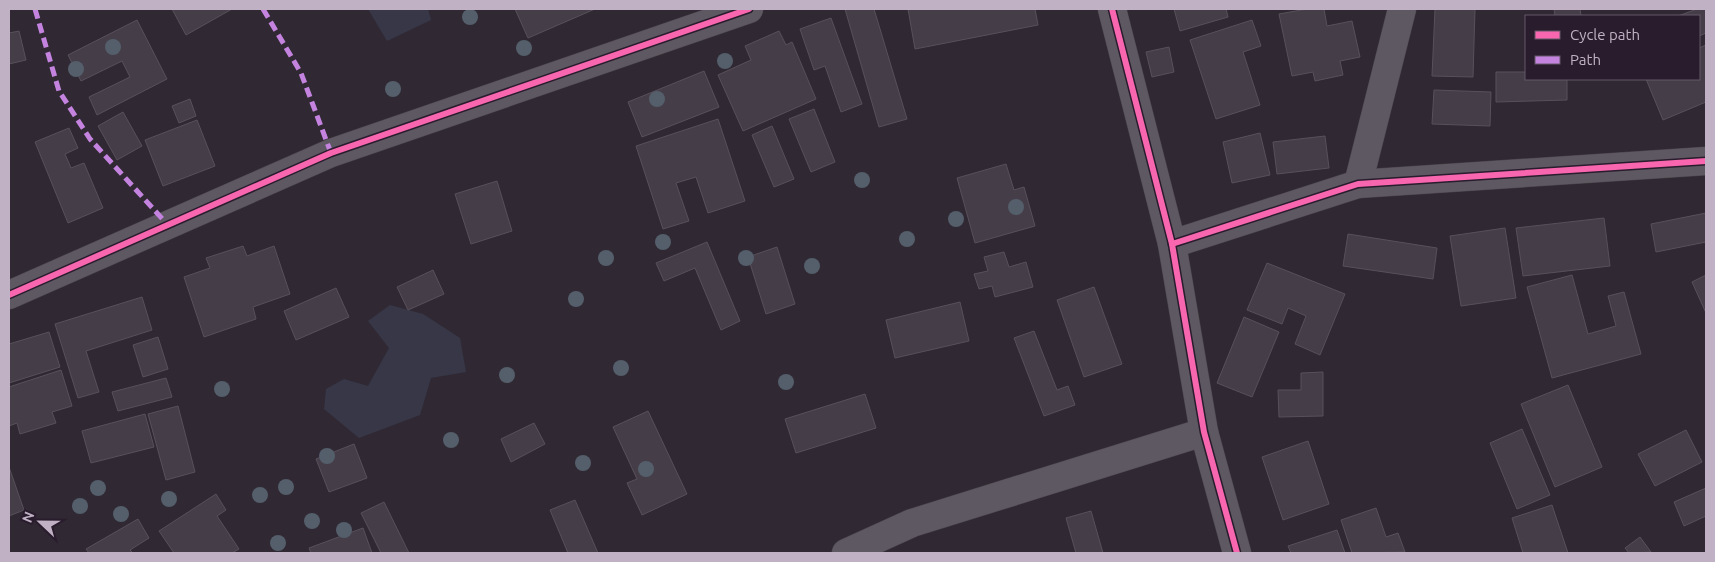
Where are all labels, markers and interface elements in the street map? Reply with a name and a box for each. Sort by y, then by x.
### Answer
legend [1525,15,1700,80]
text: Cycle path [1570,26,1640,43]
text: Path [1570,51,1601,68]
north arrow [15,497,65,547]
text: N [19,509,37,525]

